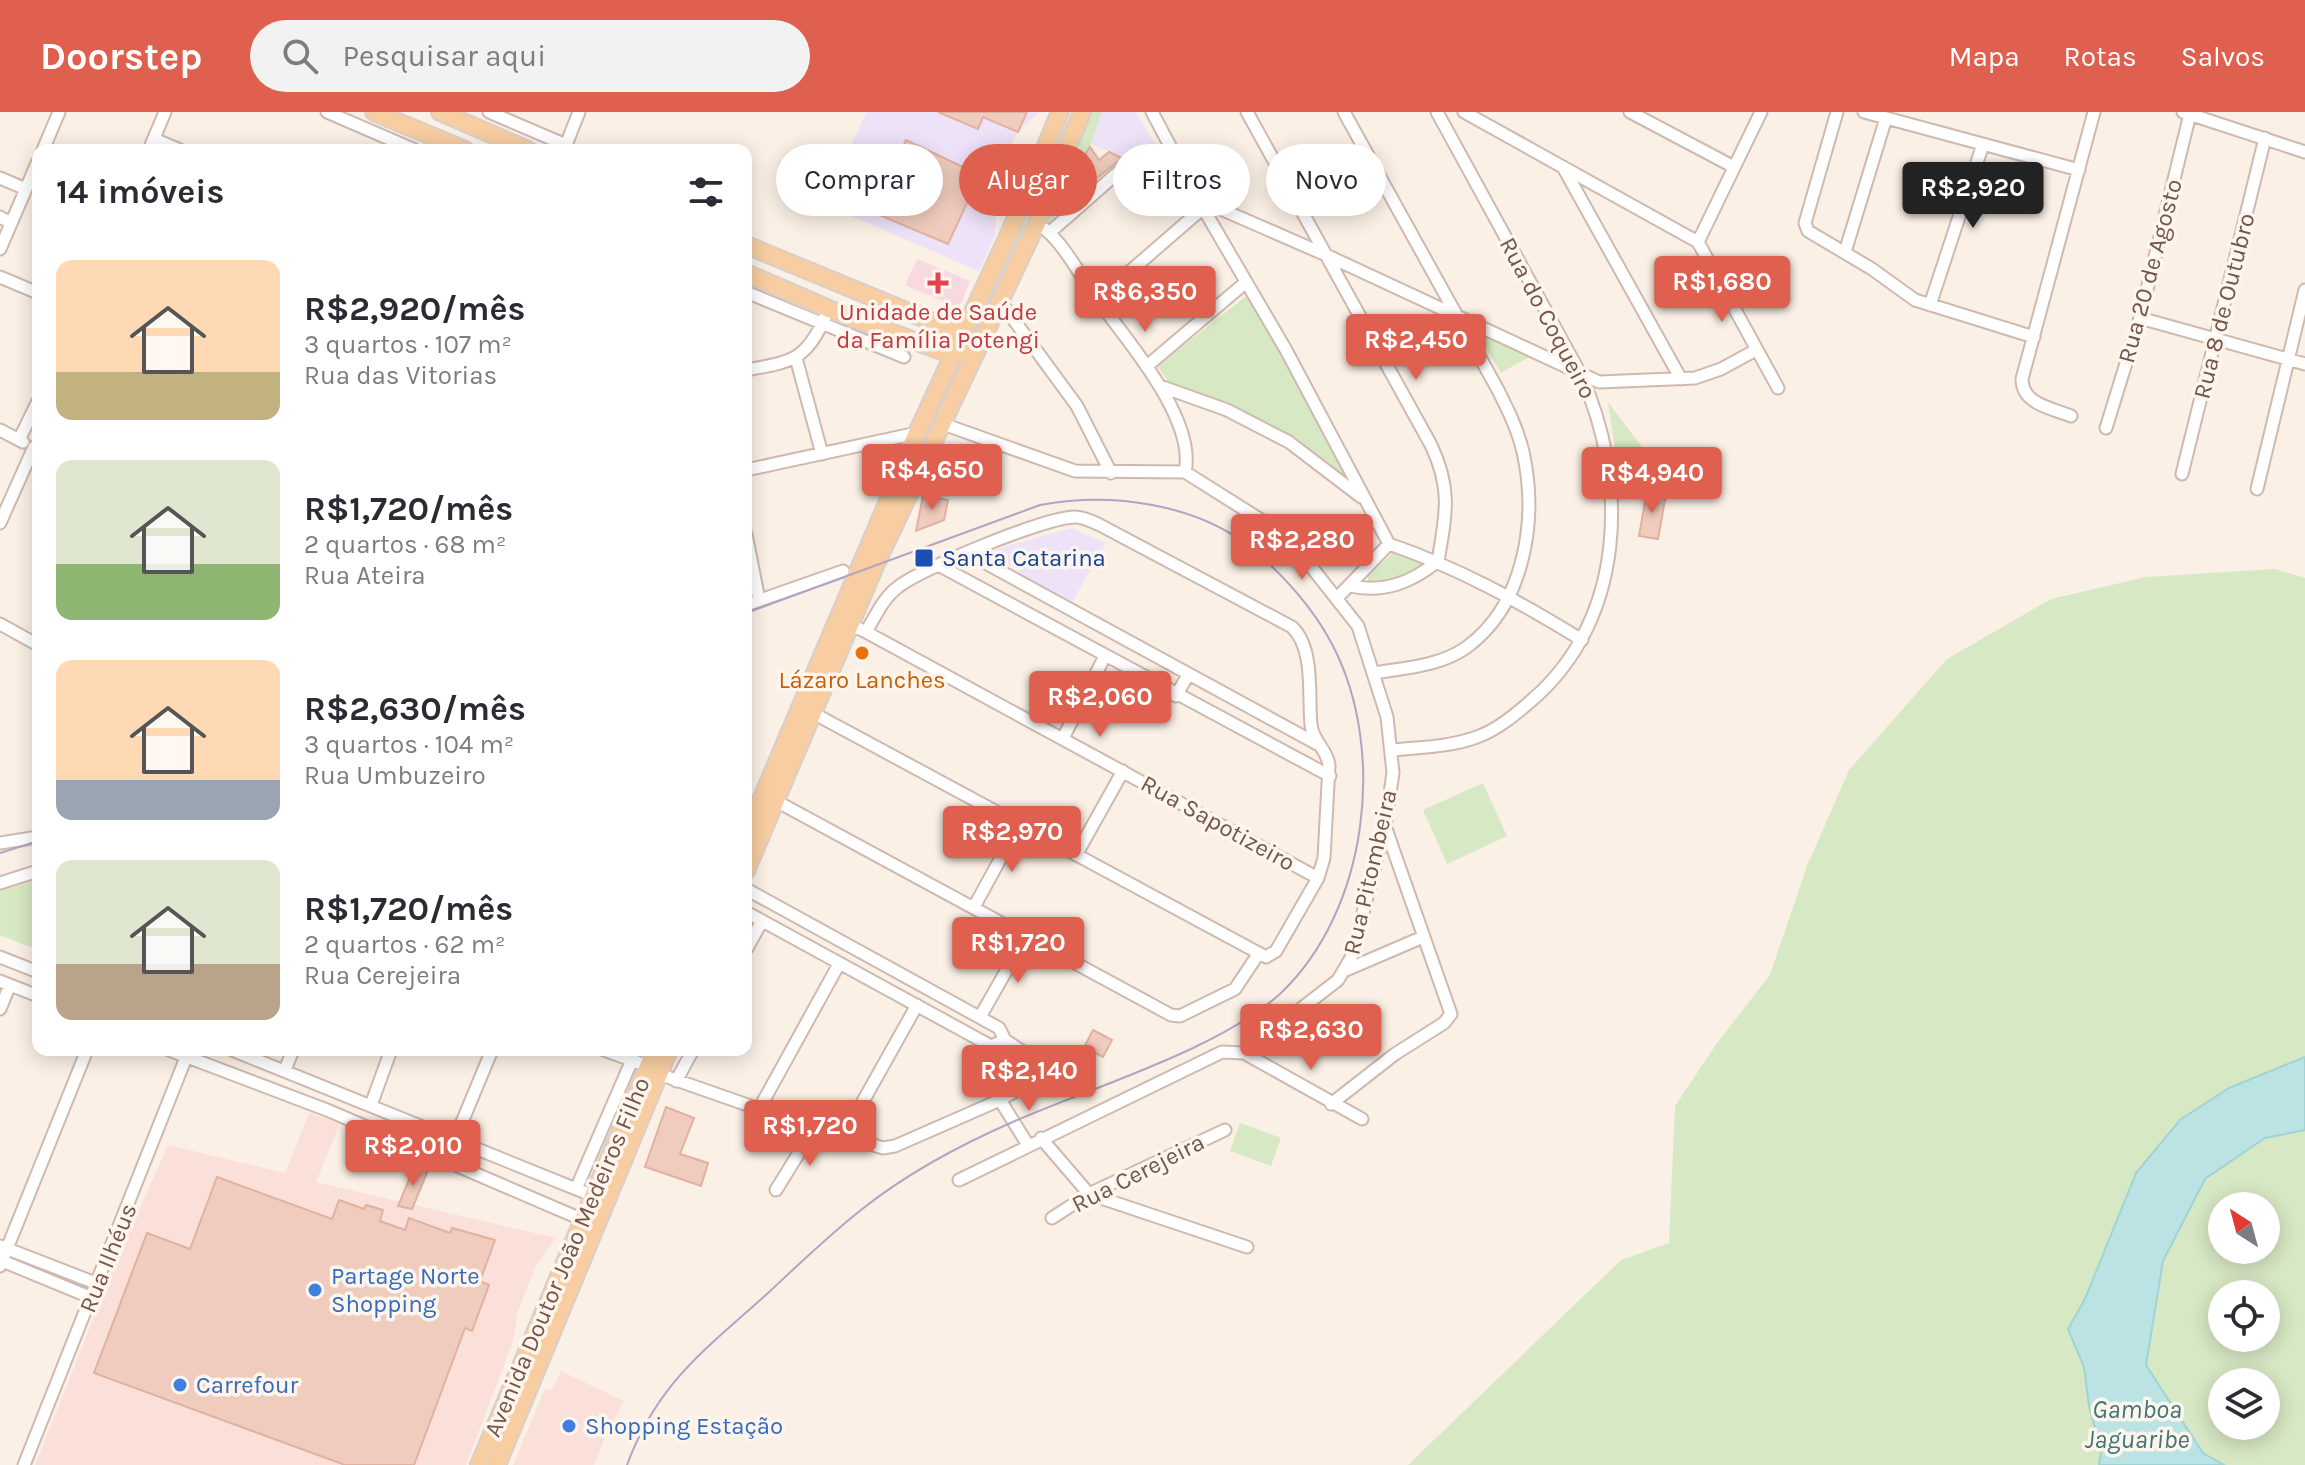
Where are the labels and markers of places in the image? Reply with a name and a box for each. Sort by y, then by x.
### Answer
pin: R$2,920 [1899,162,2047,230]
pin: R$1,680 [1648,256,1796,324]
pin: R$6,350 [1071,266,1219,334]
marker: Unidade de Saúde da Família Potengi [927,272,949,294]
place label: Unidade de Saúde da Família Potengi [836,298,1040,354]
pin: R$2,450 [1342,314,1490,382]
pin: R$4,650 [858,444,1006,512]
pin: R$4,940 [1578,447,1726,515]
pin: R$2,280 [1228,514,1376,582]
place label: Santa Catarina [942,544,1106,572]
marker: Santa Catarina [913,547,935,569]
marker: Lázaro Lanches [853,644,871,662]
place label: Lázaro Lanches [778,666,946,694]
pin: R$2,060 [1026,671,1174,739]
pin: R$2,970 [938,806,1086,874]
pin: R$1,720 [944,917,1092,985]
pin: R$2,630 [1237,1004,1385,1072]
pin: R$2,140 [955,1045,1103,1113]
pin: R$1,720 [736,1100,884,1168]
pin: R$2,010 [339,1120,487,1188]
place label: Partage Norte Shopping [331,1262,480,1318]
marker: Partage Norte Shopping [306,1281,324,1299]
place label: Carrefour [196,1371,298,1399]
marker: Carrefour [171,1376,189,1394]
place label: Shopping Estação [585,1412,783,1440]
marker: Shopping Estação [560,1417,578,1435]

